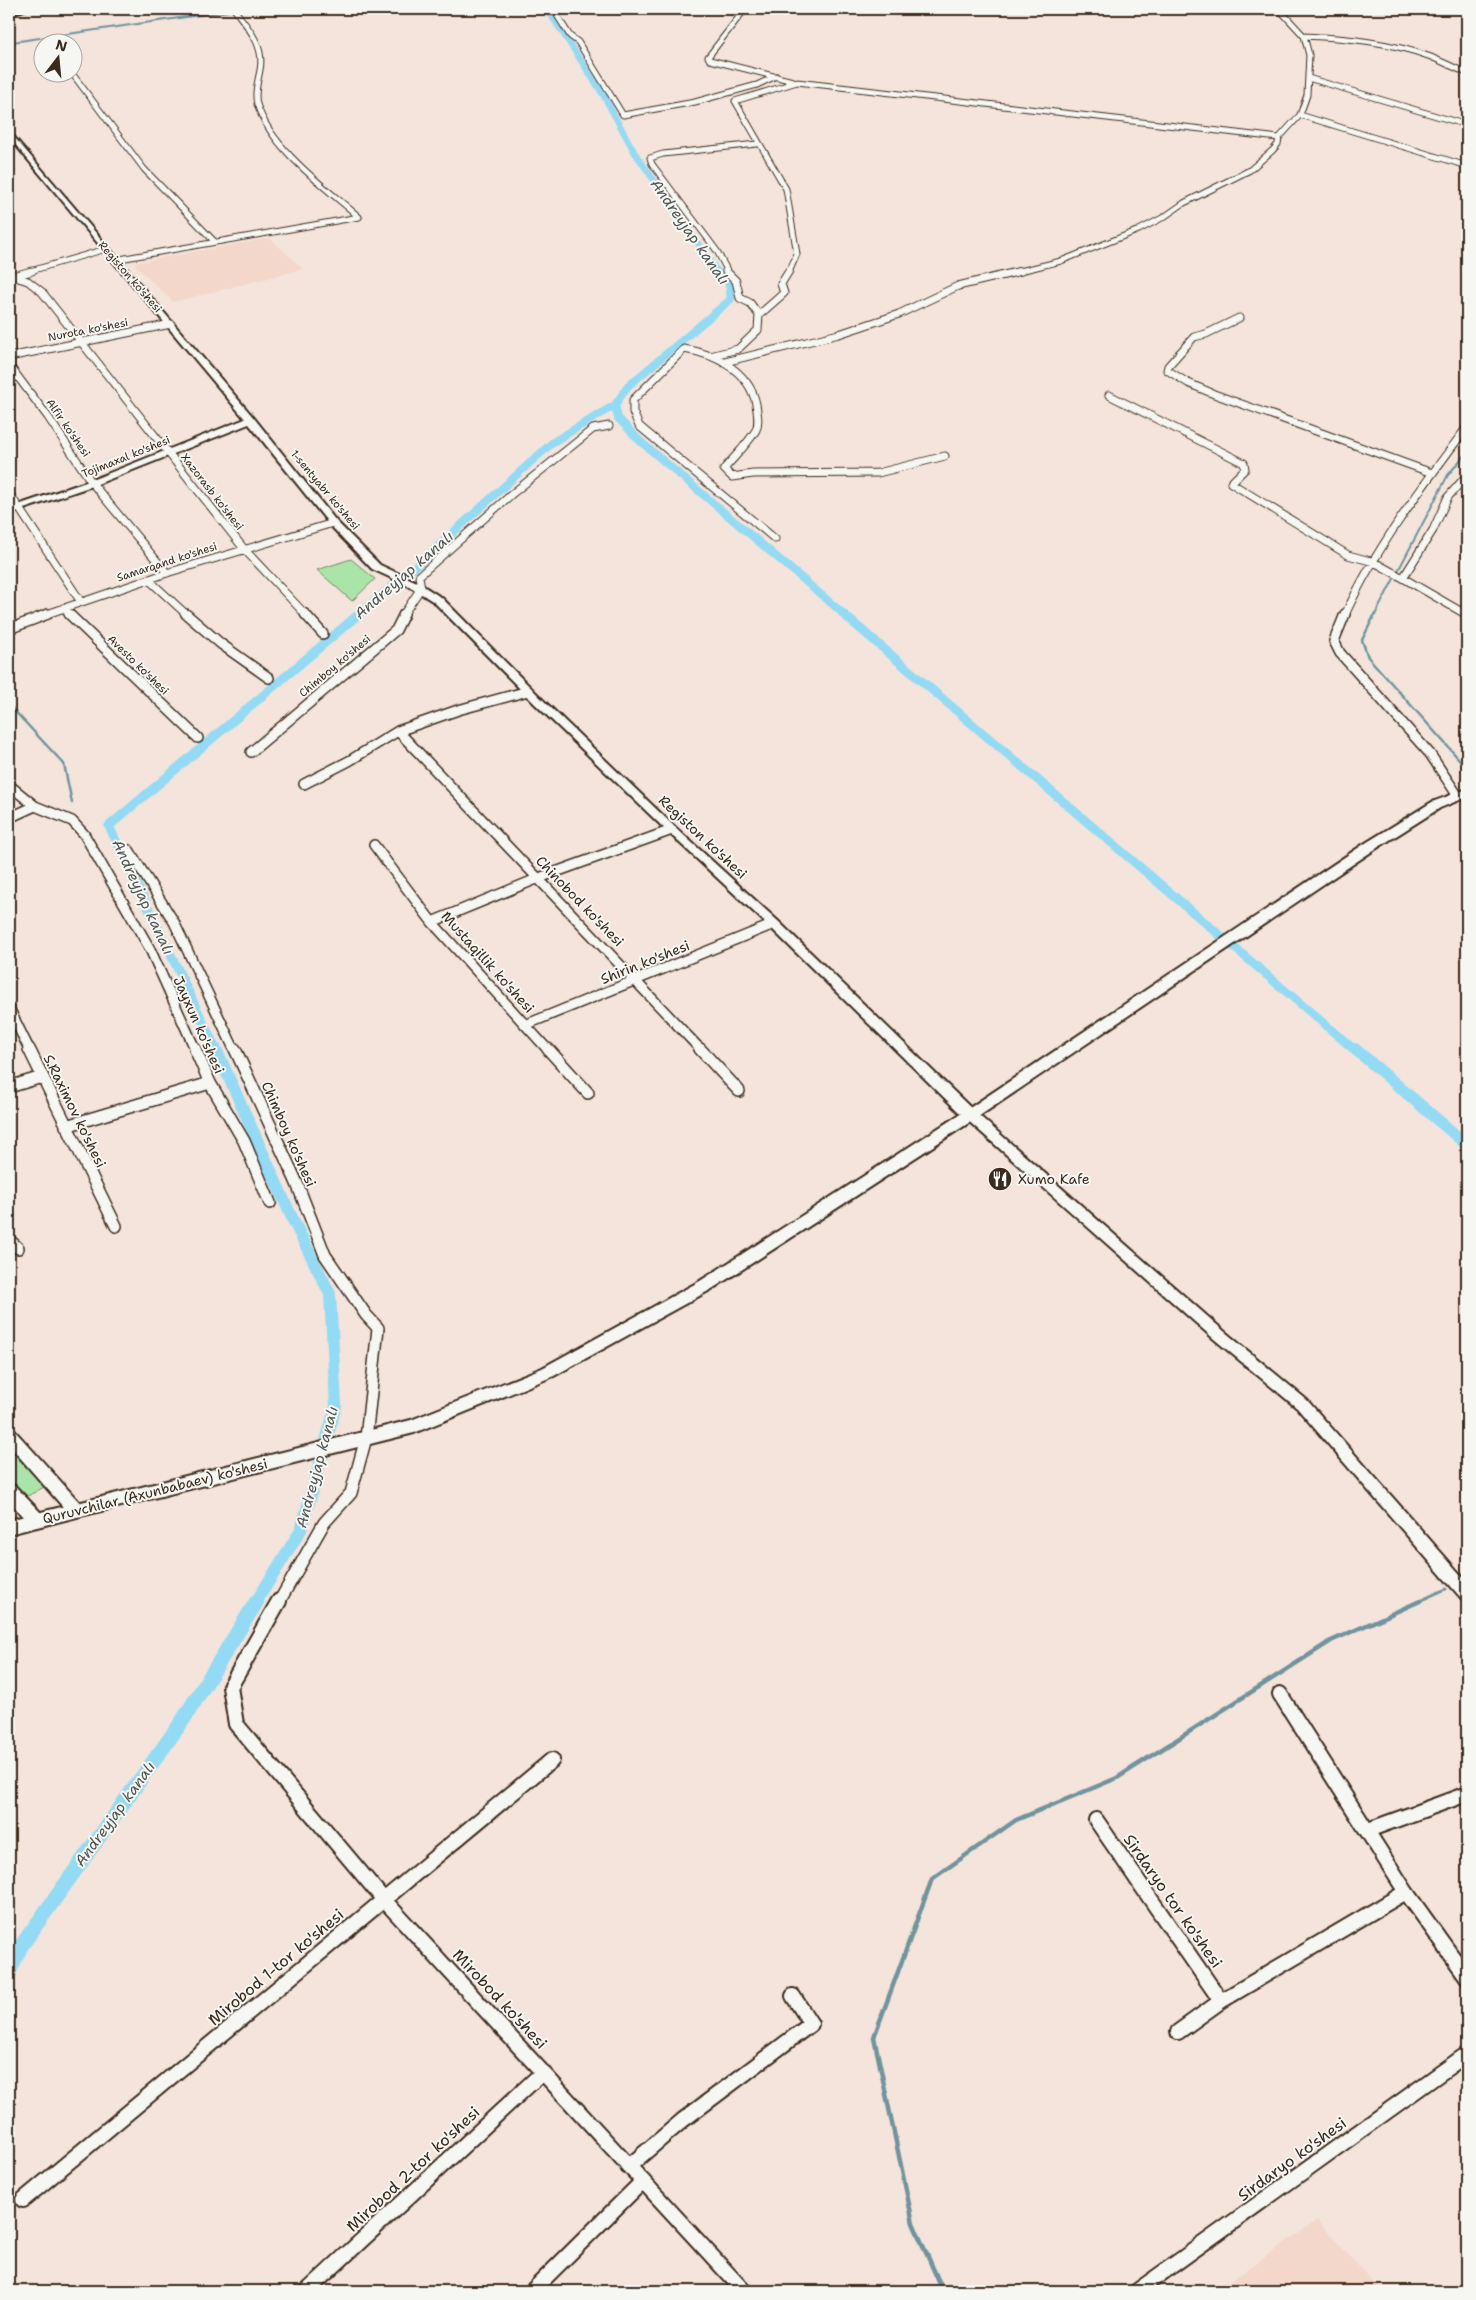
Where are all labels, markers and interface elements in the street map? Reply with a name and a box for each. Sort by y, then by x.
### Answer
north arrow [32,32,82,82]
text: N [54,35,69,56]
water label: Andreyjap kanalı [646,175,734,289]
street label: Registon ko'shesi [95,238,165,316]
street label: Nurota ko'shesi [47,315,129,345]
street label: Alfir ko'shesi [42,396,94,460]
street label: Tojimaxal ko'shesi [80,432,172,482]
street label: 1-sentyabr ko'shesi [287,447,363,533]
street label: Xazorasb ko'shesi [177,450,247,534]
water label: Andreyjap kanalı [350,526,458,624]
street label: Samarqand ko'shesi [115,539,219,585]
street label: Avesto ko'shesi [104,632,172,698]
street label: Chimboy ko'shesi [296,632,374,700]
street label: Registon ko'shesi [655,791,751,883]
water label: Andreyjap kanalı [108,836,178,958]
street label: Chinobod ko'shesi [532,852,628,950]
street label: Mustaqillik ko'shesi [438,907,538,1017]
street label: Shirin ko'shesi [598,936,692,988]
street label: Jayxun ko'shesi [169,973,229,1077]
street label: S.Raximov ko'shesi [40,1051,110,1171]
street label: Chimboy ko'shesi [258,1078,320,1190]
restaurant icon: Xumo Kafe [987,1166,1013,1192]
place label: Xumo Kafe [1018,1170,1090,1188]
water label: Andreyjap kanalı [291,1404,343,1530]
street label: Quruvchilar (Axunbabaev) ko'shesi [41,1454,269,1528]
water label: Andreyjap kanalı [70,1758,160,1870]
street label: Sirdaryo tor ko'shesi [1119,1830,1227,1972]
street label: Mirobod 1-tor ko'shesi [204,1904,348,2030]
street label: Mirobod ko'shesi [448,1945,552,2053]
street label: Mirobod 2-tor ko'shesi [342,2102,484,2236]
street label: Sirdaryo ko'shesi [1233,2112,1351,2206]

